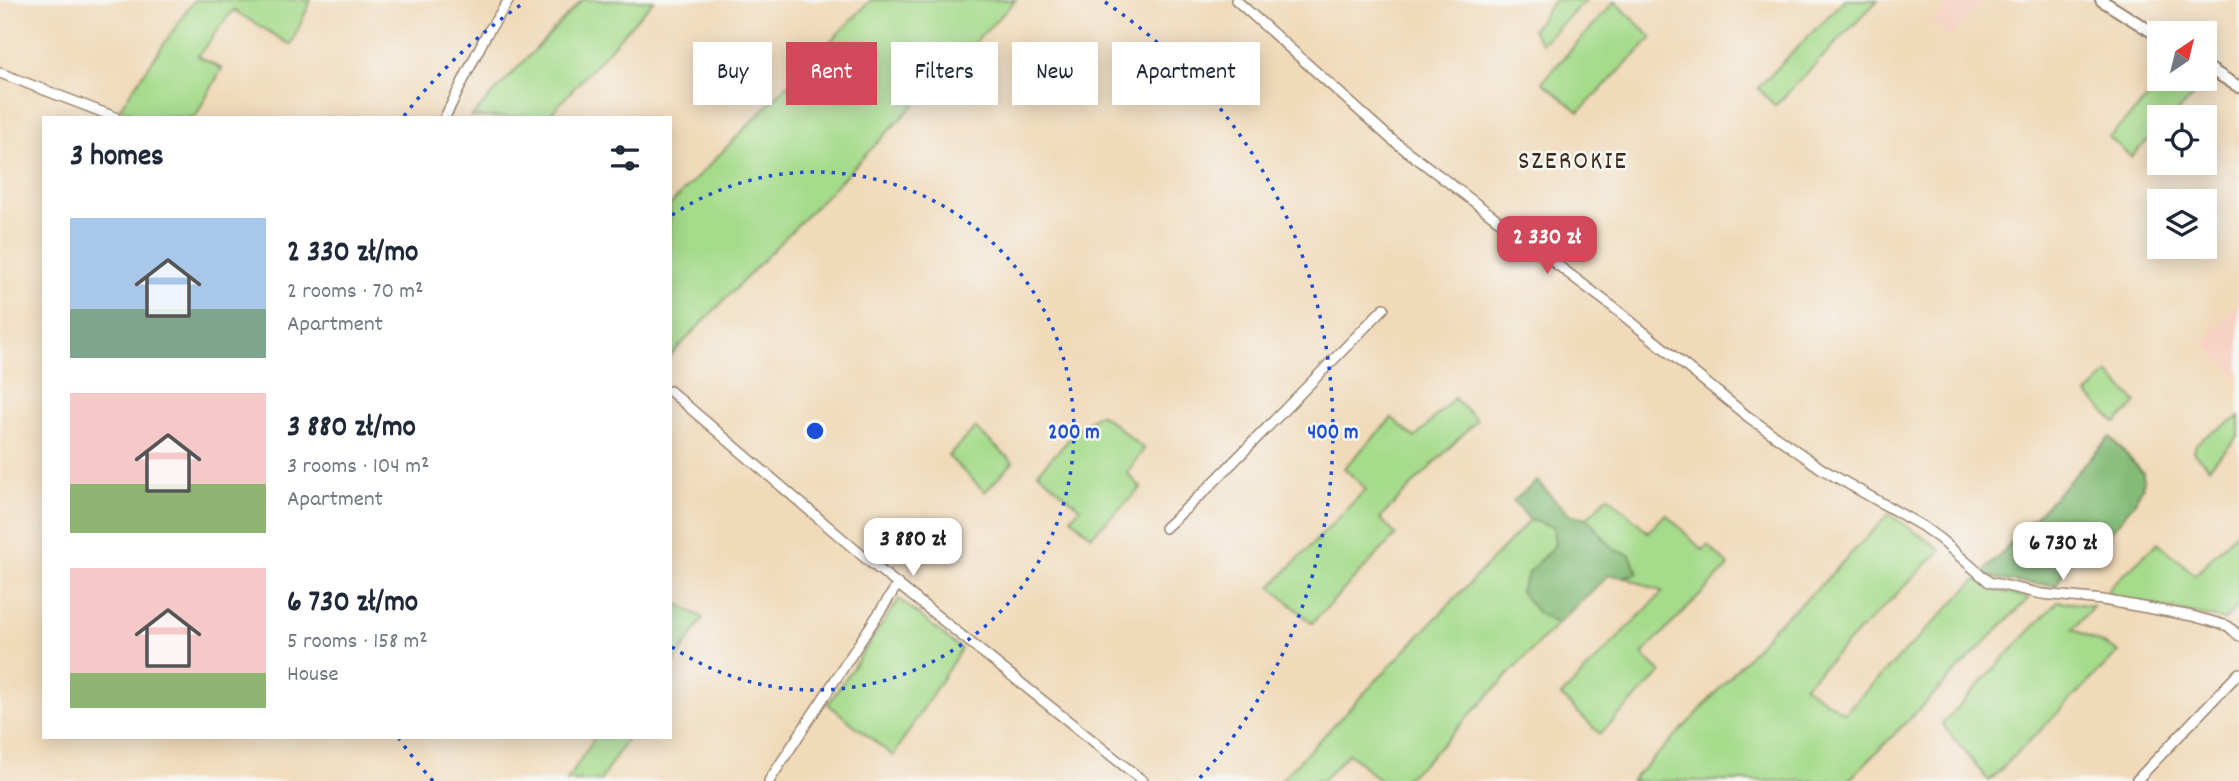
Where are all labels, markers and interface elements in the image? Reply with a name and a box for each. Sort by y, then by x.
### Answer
north arrow [2147,21,2217,91]
map controls [2147,21,2217,259]
chip: Buy [693,42,772,105]
chip: Rent [786,42,877,105]
chip: Filters [891,42,998,105]
chip: New [1012,42,1098,105]
chip: Apartment [1112,42,1260,105]
button: locate [2147,105,2217,175]
text: 3 homes [70,137,164,180]
icon: filters [606,139,644,177]
district label: SZEROKIE [1518,144,1628,181]
button: layers [2147,189,2217,259]
pin: 2 330 zł [1475,216,1619,276]
text: 2 330 zł [1513,222,1581,255]
text: 2 330 zł/mo [287,233,418,276]
icon: home [126,246,210,330]
text: 2 rooms · 70 m² [287,276,423,309]
text: Apartment [287,309,383,342]
text: 3 880 zł/mo [287,408,416,451]
centre of rings [803,419,827,443]
text: 200 m [1048,419,1100,449]
text: 400 m [1308,419,1358,449]
icon: home [126,421,210,505]
text: 3 rooms · 104 m² [287,451,429,484]
text: Apartment [287,484,383,517]
pin: 3 880 zł [841,518,985,578]
pin: 6 730 zł [1991,522,2135,582]
text: 3 880 zł [880,524,946,557]
text: 6 730 zł [2029,528,2097,561]
text: 6 730 zł/mo [287,583,418,626]
icon: home [126,596,210,680]
text: 5 rooms · 158 m² [287,626,428,659]
text: House [287,659,339,692]

